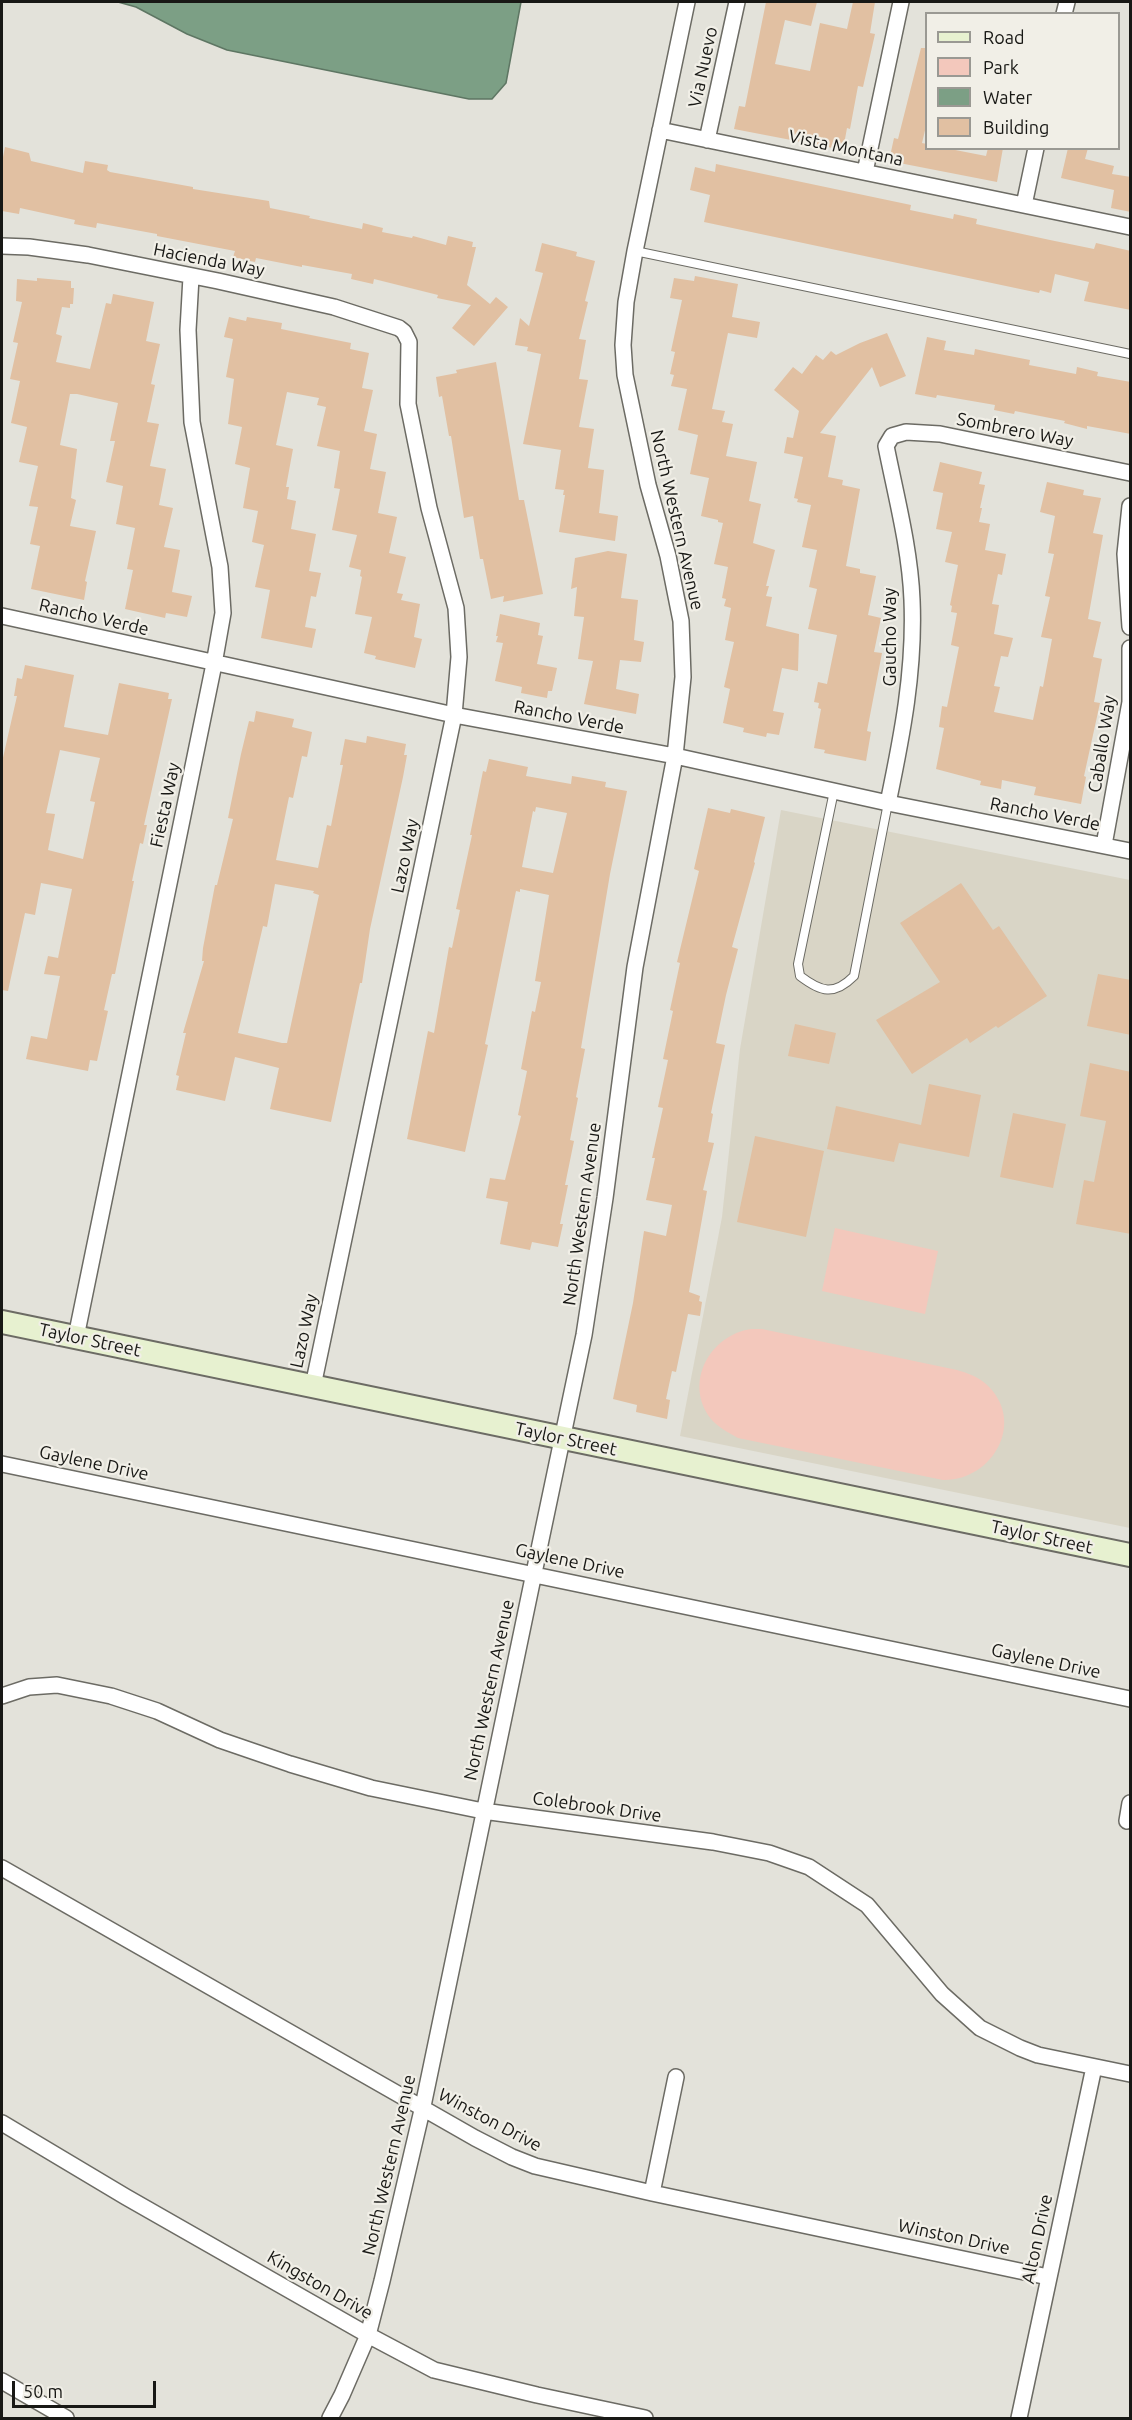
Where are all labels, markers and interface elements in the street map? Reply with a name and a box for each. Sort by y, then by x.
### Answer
legend [925,12,1120,150]
street label: Via Nuevo [684,25,722,109]
text: Road [983,27,1025,47]
text: Park [983,57,1019,77]
text: Water [983,87,1032,107]
text: Building [983,117,1049,137]
street label: Vista Montana [787,125,905,171]
street label: Hacienda Way [152,239,266,281]
street label: Sombrero Way [955,408,1075,452]
street label: North Western Avenue [646,428,708,612]
street label: Gaucho Way [879,588,901,686]
street label: Rancho Verde [37,594,151,640]
street label: Caballo Way [1084,694,1120,794]
street label: Rancho Verde [512,696,626,738]
street label: Fiesta Way [145,761,185,849]
street label: Rancho Verde [988,793,1102,835]
street label: Lazo Way [387,817,423,895]
street label: North Western Avenue [558,1121,606,1307]
street label: Lazo Way [286,1292,322,1370]
street label: Taylor Street [37,1319,143,1361]
street label: Taylor Street [513,1418,619,1460]
street label: Gaylene Drive [37,1441,151,1485]
street label: Taylor Street [989,1516,1095,1558]
street label: Gaylene Drive [513,1539,627,1583]
street label: North Western Avenue [459,1597,519,1783]
street label: Gaylene Drive [989,1639,1103,1683]
street label: Colebrook Drive [531,1787,663,1827]
street label: North Western Avenue [358,2073,420,2257]
street label: Winston Drive [435,2084,545,2156]
street label: Alton Drive [1017,2192,1057,2286]
street label: Winston Drive [896,2215,1012,2259]
street label: Kingston Drive [263,2246,377,2324]
scale bar [15,2369,159,2407]
text: 50 m [23,2381,63,2401]

